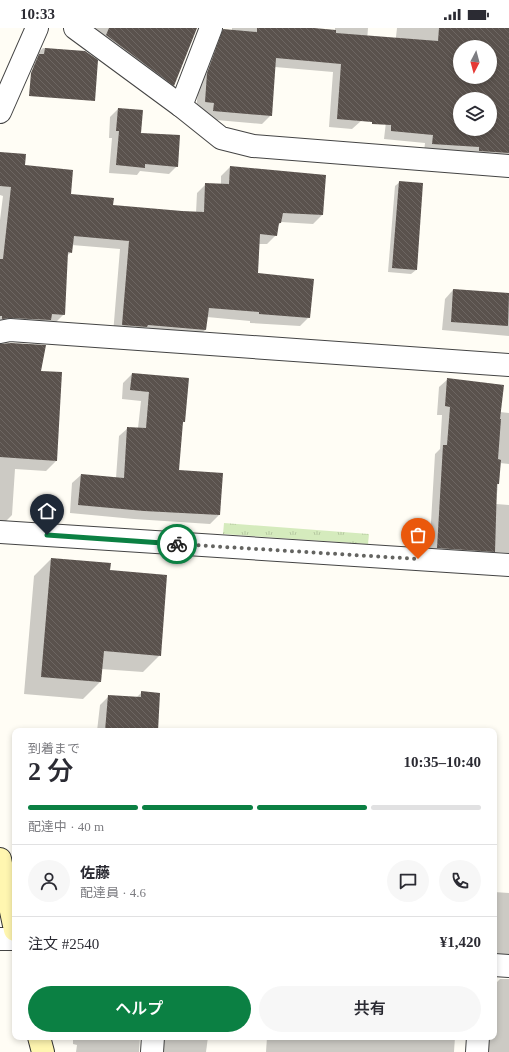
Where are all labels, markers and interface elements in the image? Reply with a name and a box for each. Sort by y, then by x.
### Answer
text: 10:33 [20,6,55,22]
north arrow [453,40,497,84]
map controls [453,40,497,136]
button: layers [453,92,497,136]
pin [30,494,64,535]
icon: home [36,500,58,522]
pin [401,518,435,559]
courier [157,524,197,564]
icon: bag [407,524,429,546]
icon: bike [166,533,188,555]
text: 到着まで [28,741,80,756]
text: 10:35–10:40 [404,754,481,770]
text: 2 分 [28,757,74,786]
text: 配達中 · 40 m [28,819,104,834]
button: person [28,860,70,902]
button: chat [387,860,429,902]
button: phone [439,860,481,902]
text: 佐藤 [80,865,110,881]
text: 配達員 · 4.6 [80,885,146,900]
text: ¥1,420 [440,934,481,950]
text: 注文 #2540 [28,936,99,952]
button: ヘルプ [28,986,251,1032]
button: 共有 [259,986,481,1032]

